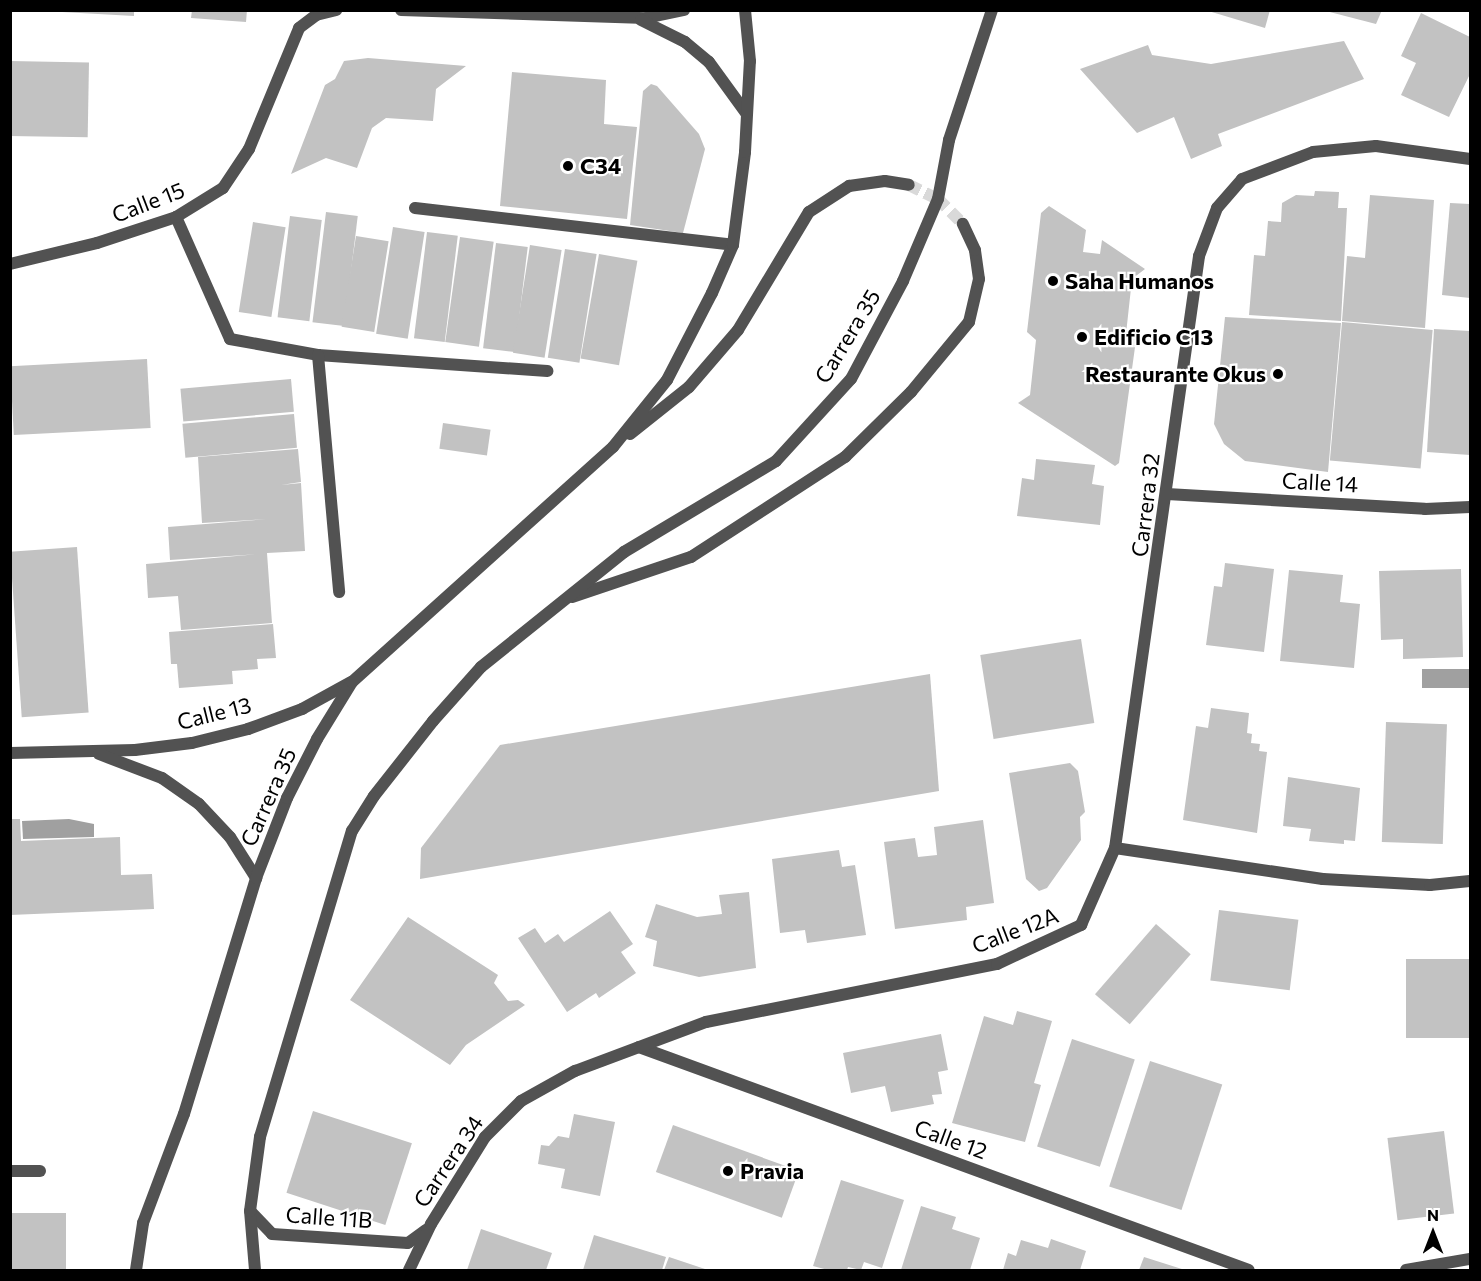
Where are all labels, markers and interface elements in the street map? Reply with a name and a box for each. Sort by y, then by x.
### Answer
place label: C34 [580,153,621,179]
marker: C34 [561,159,575,173]
street label: Calle 15 [108,176,188,228]
place label: Saha Humanos [1065,268,1214,294]
marker: Saha Humanos [1046,274,1060,288]
street label: Carrera 35 [809,284,885,388]
place label: Edificio C13 [1094,324,1213,350]
marker: Edificio C13 [1075,330,1089,344]
place label: Restaurante Okus [1085,361,1266,387]
marker: Restaurante Okus [1271,367,1285,381]
street label: Carrera 32 [1126,452,1164,558]
street label: Calle 14 [1281,467,1359,497]
street label: Calle 13 [174,691,254,735]
street label: Carrera 35 [235,744,301,850]
street label: Calle 12A [968,901,1062,959]
street label: Carrera 34 [408,1110,488,1212]
street label: Calle 12 [911,1114,991,1164]
place label: Pravia [740,1158,804,1184]
marker: Pravia [721,1164,735,1178]
street label: Calle 11B [285,1201,373,1233]
north arrow [1403,1203,1463,1263]
text: N [1427,1205,1439,1224]

